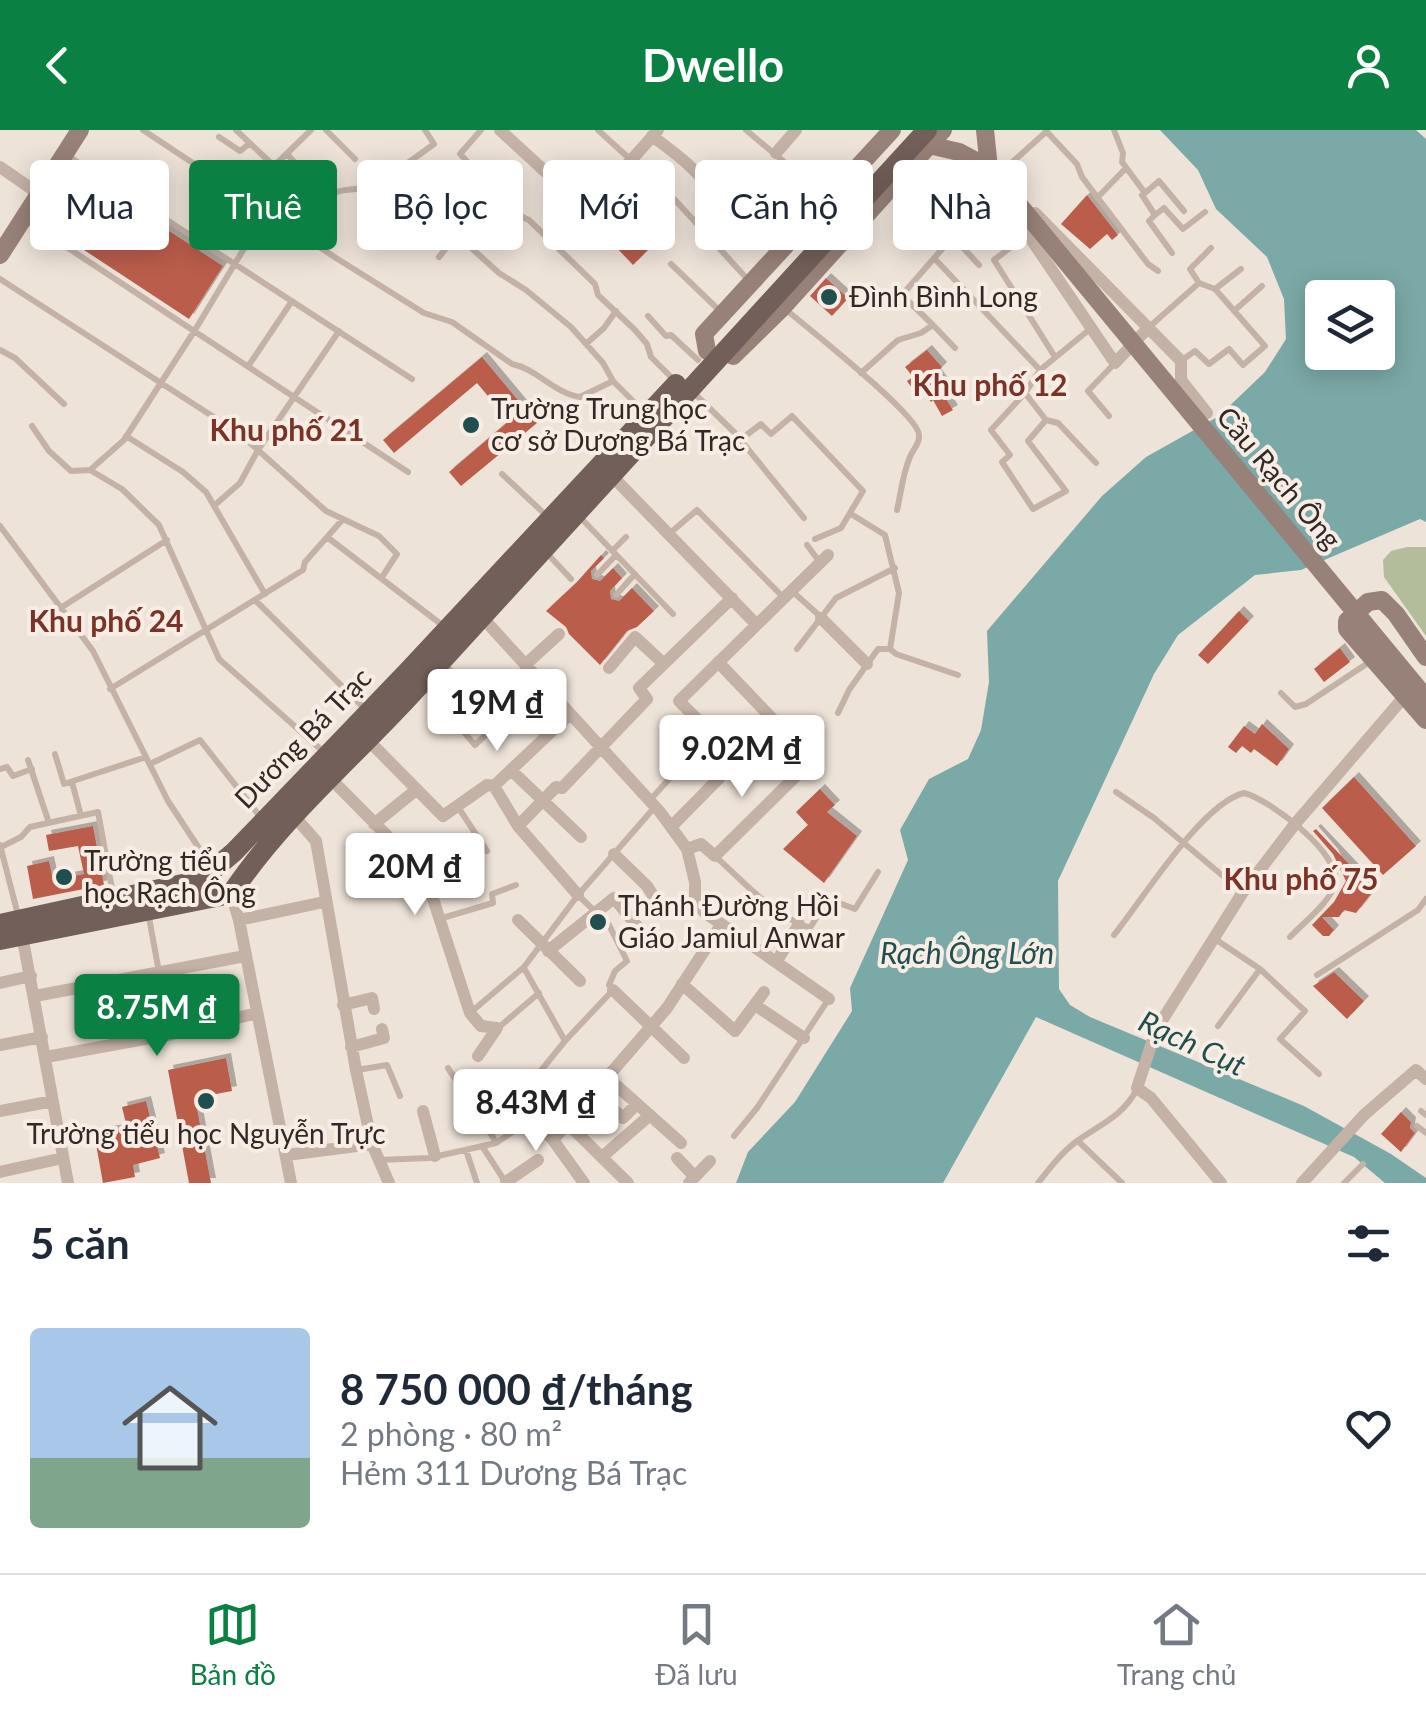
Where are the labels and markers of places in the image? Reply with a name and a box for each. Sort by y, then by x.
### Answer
place label: Đình Bình Long [849,279,1038,313]
marker: Đình Bình Long [818,286,840,308]
place label: Trường Trung học cơ sở Dương Bá Trạc [491,391,745,457]
marker: Trường Trung học cơ sở Dương Bá Trạc [460,414,482,436]
pin: 19M ₫ [427,669,567,754]
pin: 9.02M ₫ [650,715,834,800]
pin: 20M ₫ [345,833,485,918]
place label: Trường tiểu học Rạch Ông [84,843,256,909]
marker: Trường tiểu học Rạch Ông [53,866,75,888]
place label: Thánh Đường Hồi Giáo Jamiul Anwar [618,888,845,954]
marker: Thánh Đường Hồi Giáo Jamiul Anwar [587,911,609,933]
pin: 8.75M ₫ [65,974,249,1059]
pin: 8.43M ₫ [444,1069,628,1154]
marker: Trường tiểu học Nguyễn Trực [195,1090,217,1112]
place label: Trường tiểu học Nguyễn Trực [26,1116,386,1150]

